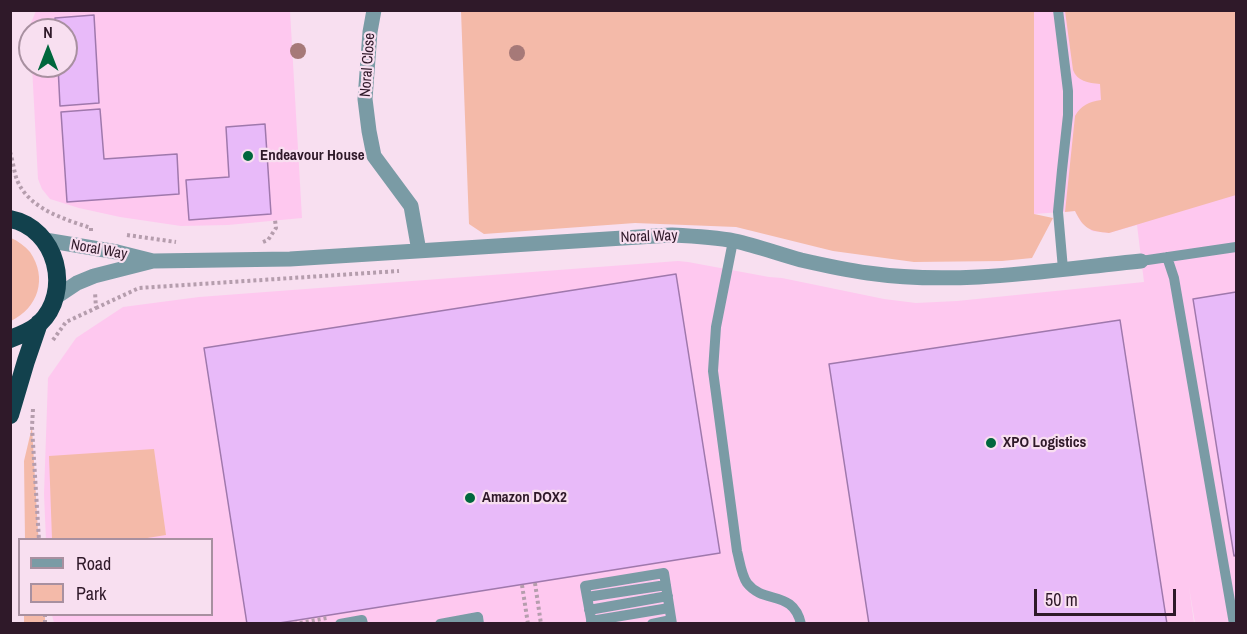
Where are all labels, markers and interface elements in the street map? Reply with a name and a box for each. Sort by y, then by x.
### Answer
north arrow [18,18,78,78]
text: N [43,21,53,43]
street label: Noral Close [357,32,379,98]
place label: Endeavour House [260,147,365,165]
marker: Endeavour House [241,149,255,163]
street label: Noral Way [620,227,678,247]
street label: Noral Way [69,236,129,264]
place label: XPO Logistics [1003,434,1086,452]
marker: XPO Logistics [984,436,998,450]
place label: Amazon DOX2 [482,489,567,507]
marker: Amazon DOX2 [463,491,477,505]
legend [18,538,213,616]
text: Road [76,551,111,576]
scale bar [1037,577,1180,615]
text: Park [76,581,106,606]
text: 50 m [1045,587,1078,612]

